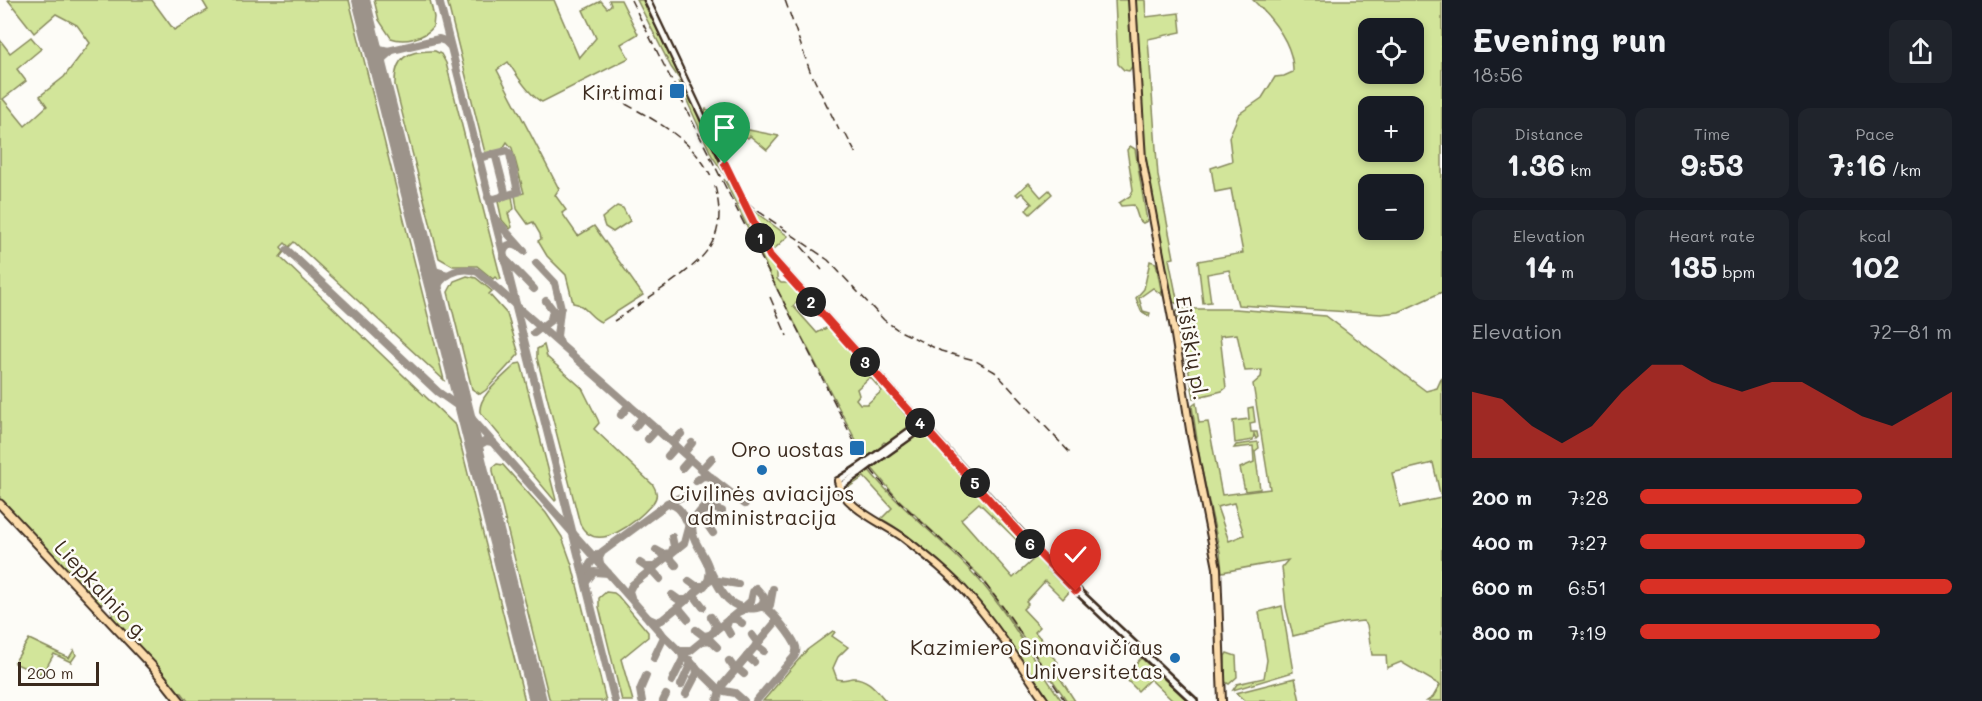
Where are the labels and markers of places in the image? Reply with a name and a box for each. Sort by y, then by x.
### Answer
place label: Kirtimai [582,78,664,105]
marker: Kirtimai [668,82,686,100]
pin [699,102,750,164]
pin: 1 [745,223,775,253]
pin: 2 [796,287,826,317]
pin: 3 [850,347,880,377]
pin: 4 [905,408,935,438]
place label: Oro uostas [731,435,844,462]
marker: Oro uostas [848,439,866,457]
marker: Civilinės aviacijos administracija [755,463,769,477]
pin: 5 [960,468,990,498]
place label: Civilinės aviacijos administracija [670,479,854,530]
pin: 6 [1015,529,1045,559]
pin [1050,529,1101,591]
place label: Kazimiero Simonavičiaus Universitetas [910,633,1163,684]
marker: Kazimiero Simonavičiaus Universitetas [1168,651,1182,665]

